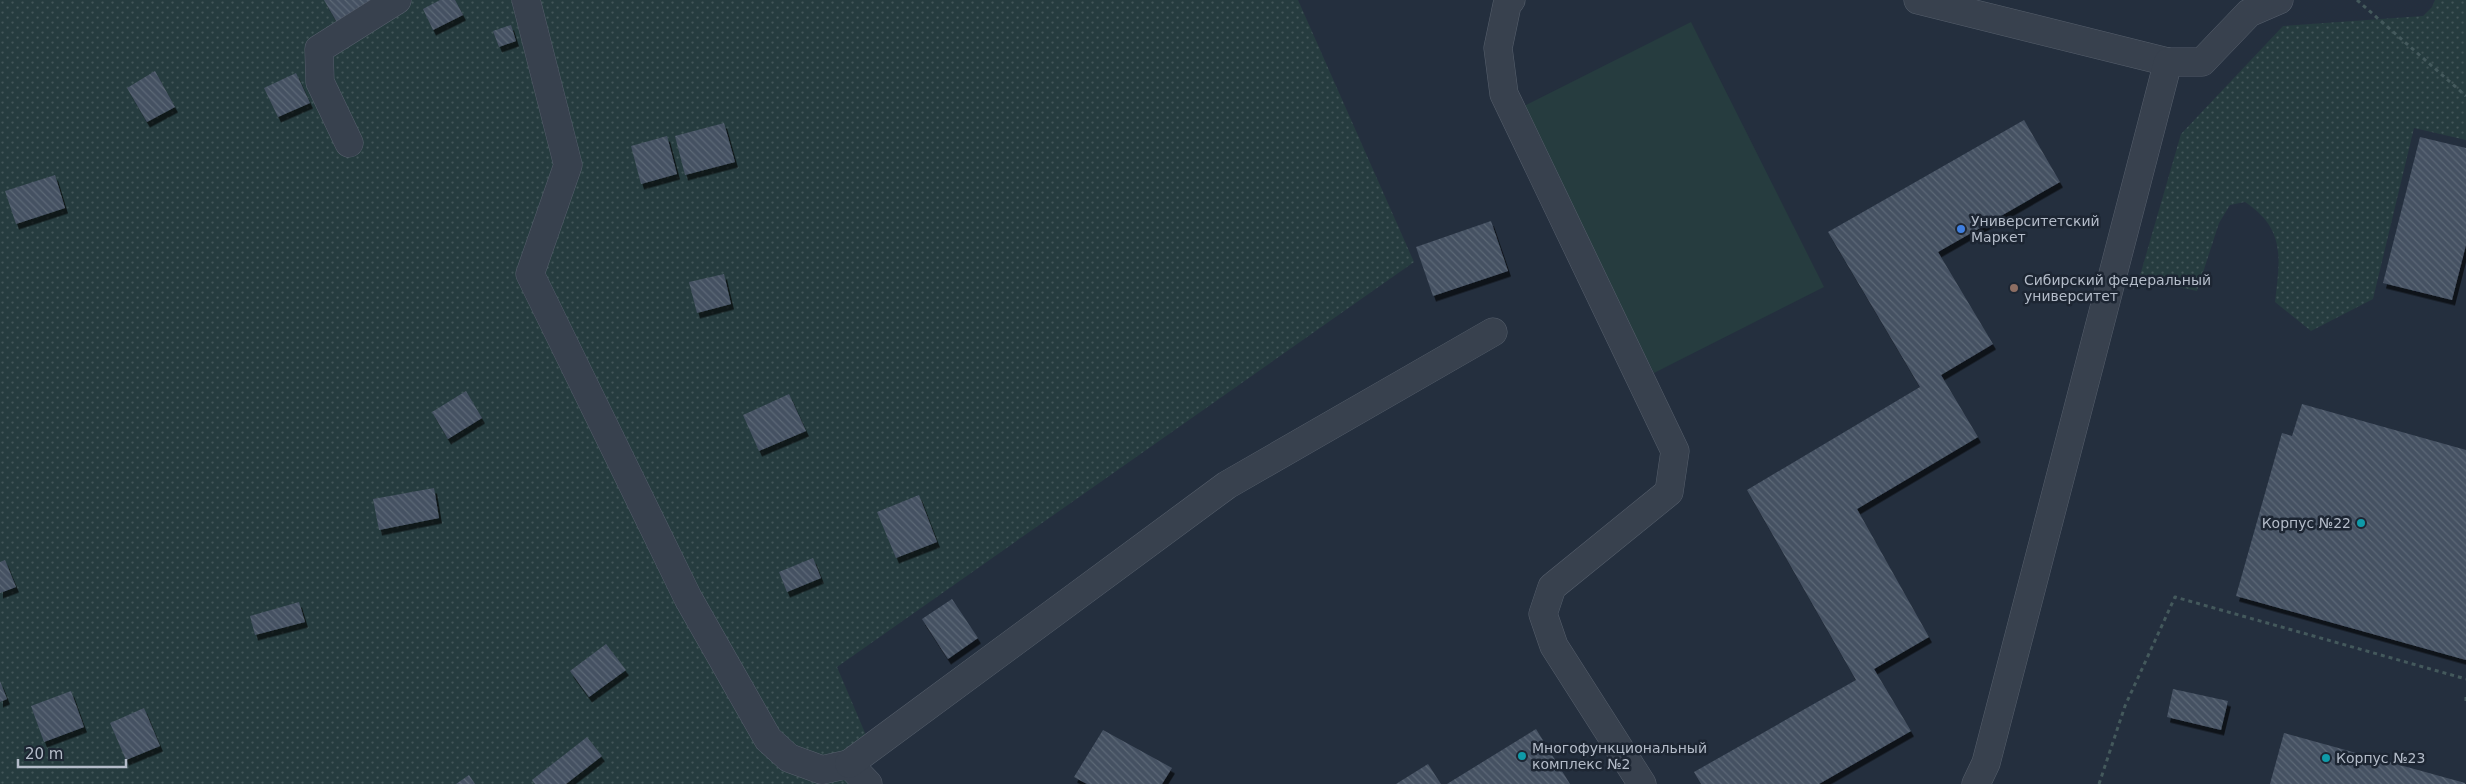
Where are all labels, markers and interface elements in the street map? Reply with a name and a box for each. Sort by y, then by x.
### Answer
place label: Университетский Маркет [1971,213,2100,245]
marker: Университетский Маркет [1955,223,1967,235]
place label: Сибирский федеральный университет [2024,272,2211,304]
marker: Сибирский федеральный университет [2008,282,2020,294]
place label: Корпус №22 [2262,515,2351,531]
marker: Корпус №22 [2355,517,2367,529]
scale bar [18,736,125,768]
place label: Многофункциональный комплекс №2 [1532,740,1707,772]
text: 20 m [25,745,63,763]
marker: Многофункциональный комплекс №2 [1516,750,1528,762]
place label: Корпус №23 [2336,750,2425,766]
marker: Корпус №23 [2320,752,2332,764]

